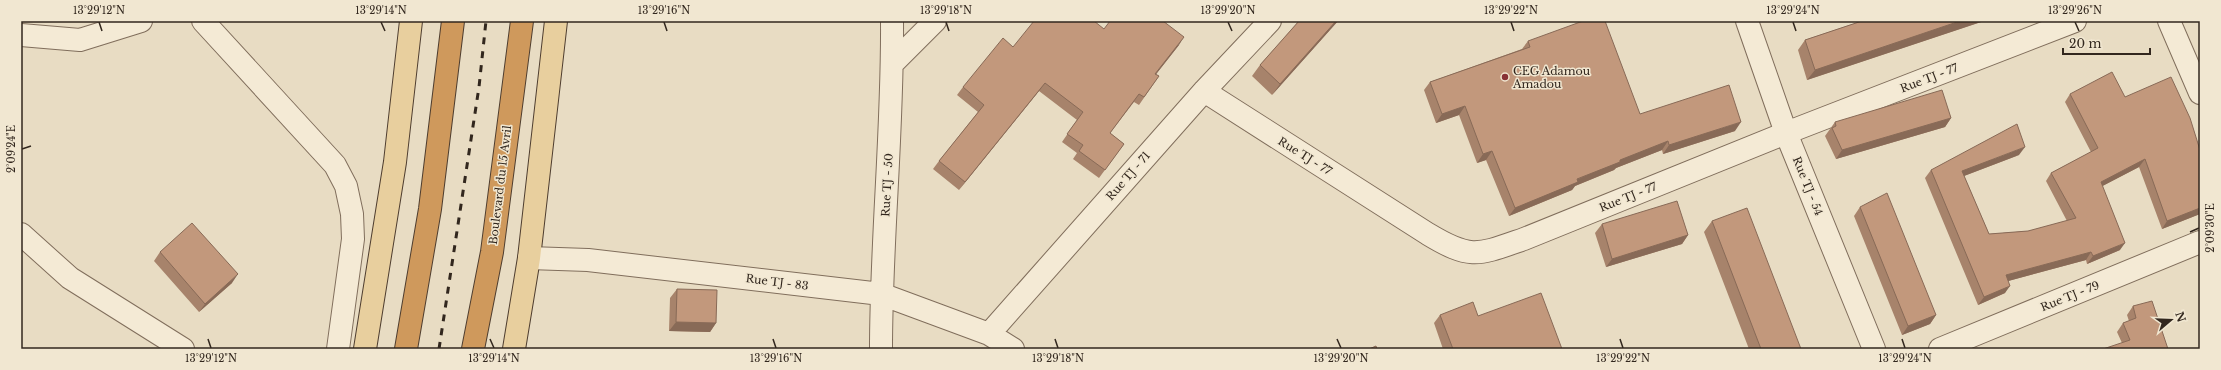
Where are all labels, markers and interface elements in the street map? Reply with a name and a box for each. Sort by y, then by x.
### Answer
text: 13°29'12"N [73,4,125,17]
text: 13°29'14"N [355,4,407,17]
text: 13°29'16"N [638,4,690,17]
text: 13°29'18"N [920,4,972,17]
text: 13°29'20"N [1201,4,1255,17]
text: 13°29'22"N [1484,4,1538,17]
text: 13°29'24"N [1766,4,1820,17]
text: 13°29'26"N [2048,4,2102,17]
scale bar [2063,30,2150,56]
text: 20 m [2069,36,2101,51]
street label: Rue TJ - 77 [1898,60,1960,95]
place label: CEG Adamou Amadou [1512,64,1591,91]
marker: CEG Adamou Amadou [1500,72,1510,82]
street label: Boulevard du 15 Avril [486,124,514,245]
text: 2°09'24"E [5,125,18,173]
street label: Rue TJ - 77 [1276,134,1335,178]
street label: Rue TJ - 71 [1103,149,1153,203]
street label: Rue TJ - 50 [878,153,896,217]
street label: Rue TJ - 54 [1790,154,1826,218]
street label: Rue TJ - 77 [1597,179,1659,215]
text: 2°09'30"E [2204,203,2217,253]
street label: Rue TJ - 83 [745,271,809,293]
street label: Rue TJ - 79 [2038,278,2102,314]
north arrow [2151,300,2191,340]
text: N [2172,310,2189,325]
text: 13°29'12"N [185,352,237,365]
text: 13°29'14"N [468,352,520,365]
text: 13°29'16"N [750,352,802,365]
text: 13°29'18"N [1032,352,1084,365]
text: 13°29'20"N [1314,352,1368,365]
text: 13°29'22"N [1596,352,1650,365]
text: 13°29'24"N [1878,352,1932,365]

